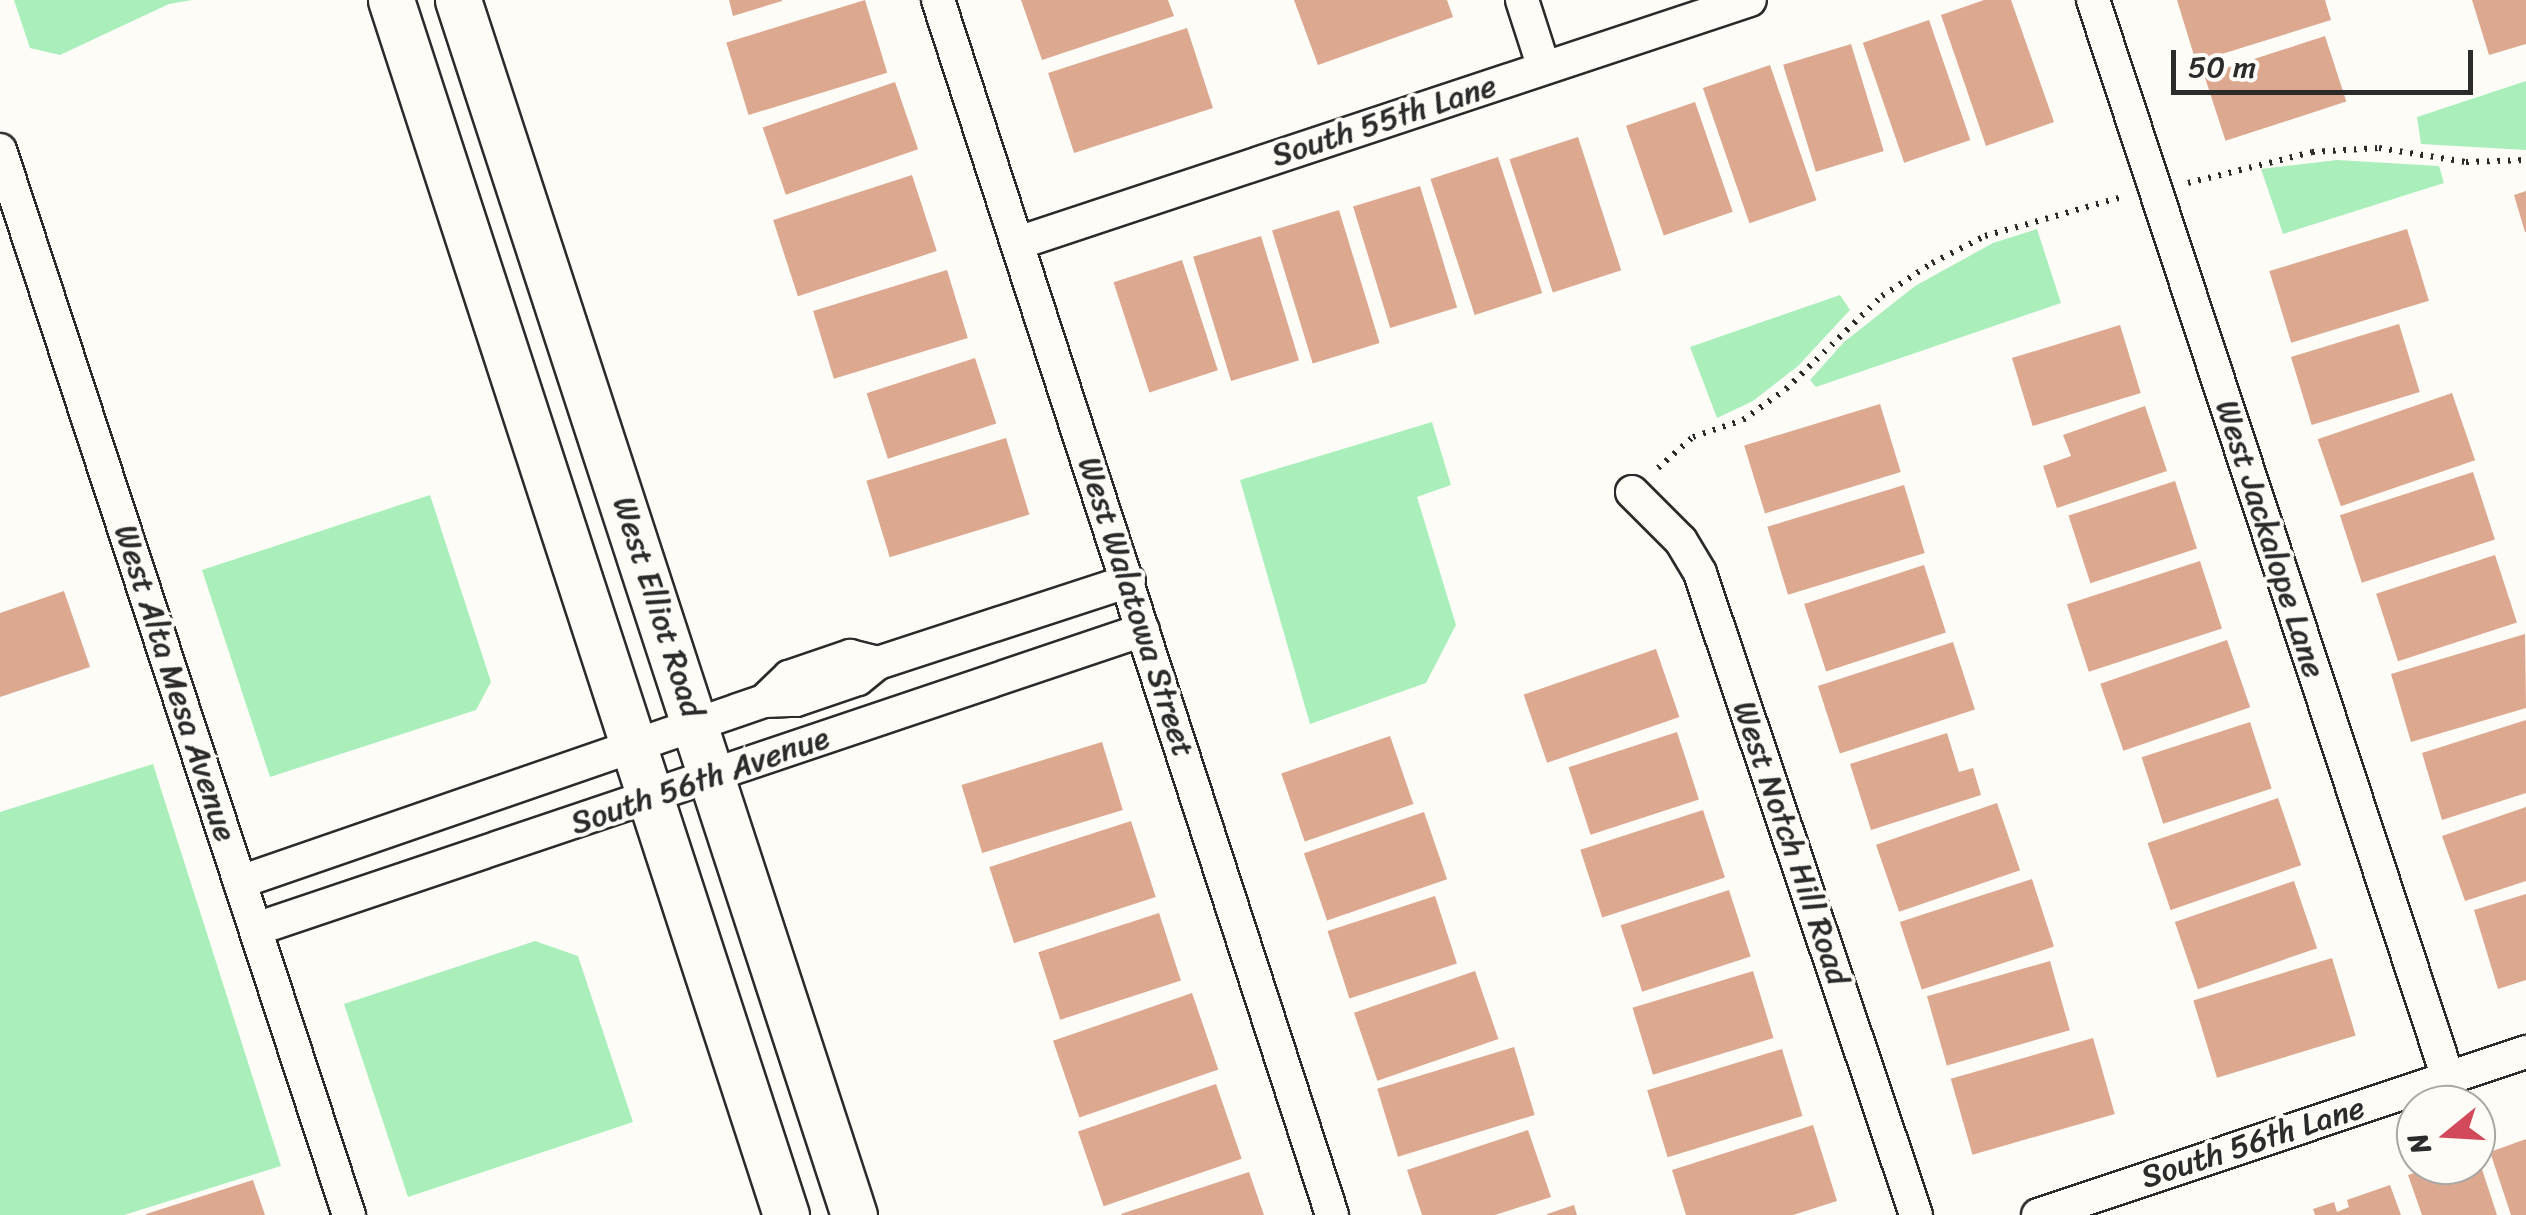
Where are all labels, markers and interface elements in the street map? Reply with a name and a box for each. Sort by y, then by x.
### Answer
scale bar [2176,30,2478,92]
text: 50 m [2188,40,2256,94]
street label: South 55th Lane [1266,66,1502,176]
street label: West Jackalope Lane [2207,395,2333,683]
street label: West Walatowa Street [1069,452,1203,762]
street label: West Elliot Road [604,492,712,722]
street label: West Alta Mesa Avenue [106,520,244,846]
street label: West Notch Hill Road [1724,696,1858,990]
street label: South 56th Avenue [565,719,835,843]
north arrow [2396,1085,2496,1185]
street label: South 56th Lane [2136,1089,2370,1197]
text: N [2393,1127,2445,1161]

